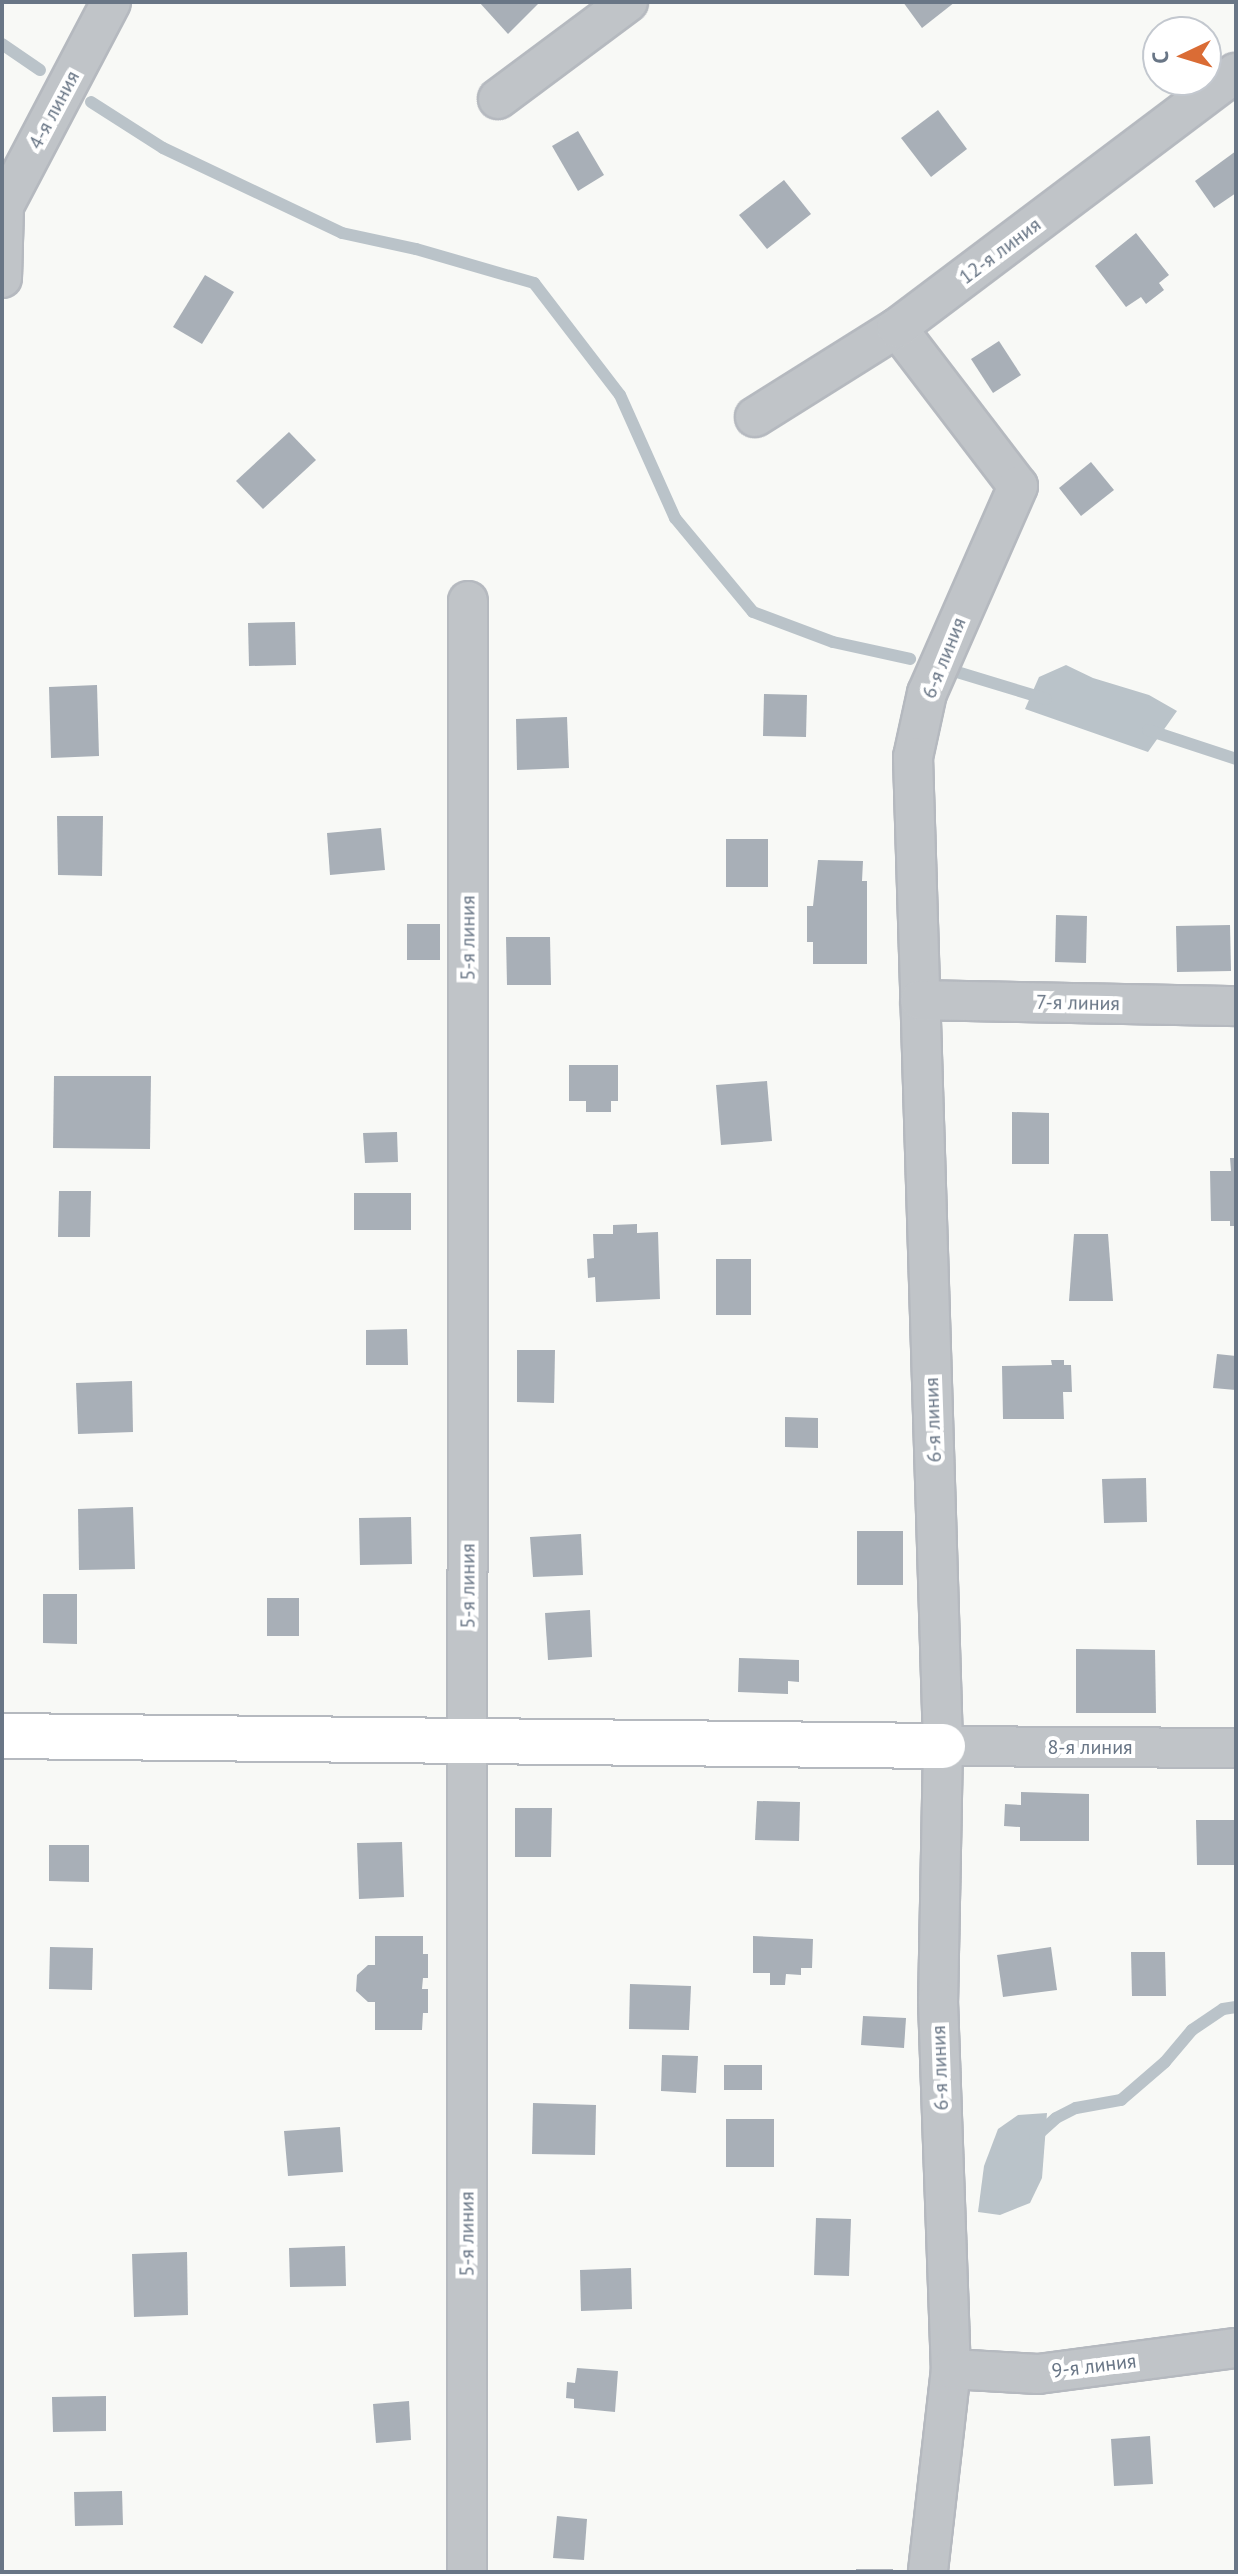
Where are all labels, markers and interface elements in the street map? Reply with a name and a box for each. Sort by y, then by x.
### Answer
north arrow [1142,16,1222,96]
text: С [1146,50,1174,65]
street label: 4-я линия [23,67,85,153]
street label: 12-я линия [954,213,1046,289]
street label: 6-я линия [917,614,971,702]
street label: 5-я линия [456,895,480,981]
street label: 7-я линия [1036,990,1120,1016]
street label: 6-я линия [920,1377,946,1463]
street label: 5-я линия [456,1543,480,1629]
street label: 8-я линия [1047,1735,1133,1759]
street label: 6-я линия [927,2025,953,2111]
street label: 5-я линия [455,2191,479,2277]
street label: 9-я линия [1050,2349,1138,2383]

